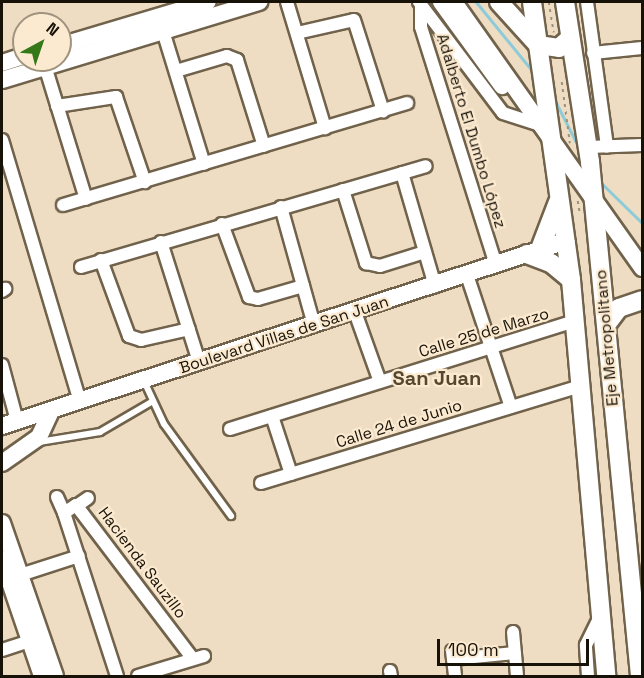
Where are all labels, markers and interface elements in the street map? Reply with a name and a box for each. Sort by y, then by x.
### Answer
north arrow [12,12,72,72]
text: N [42,18,63,41]
street label: Adalberto El Dumbo López [432,31,510,231]
street label: Eje Metropolitano [591,269,623,407]
street label: Boulevard Villas de San Juan [177,292,391,378]
street label: Calle 25 de Marzo [417,304,551,362]
district label: San Juan [393,366,481,390]
street label: Calle 24 de Junio [334,396,464,452]
street label: Hacienda Sauzillo [94,504,190,622]
scale bar [440,627,592,665]
text: 100 m [448,638,499,661]

